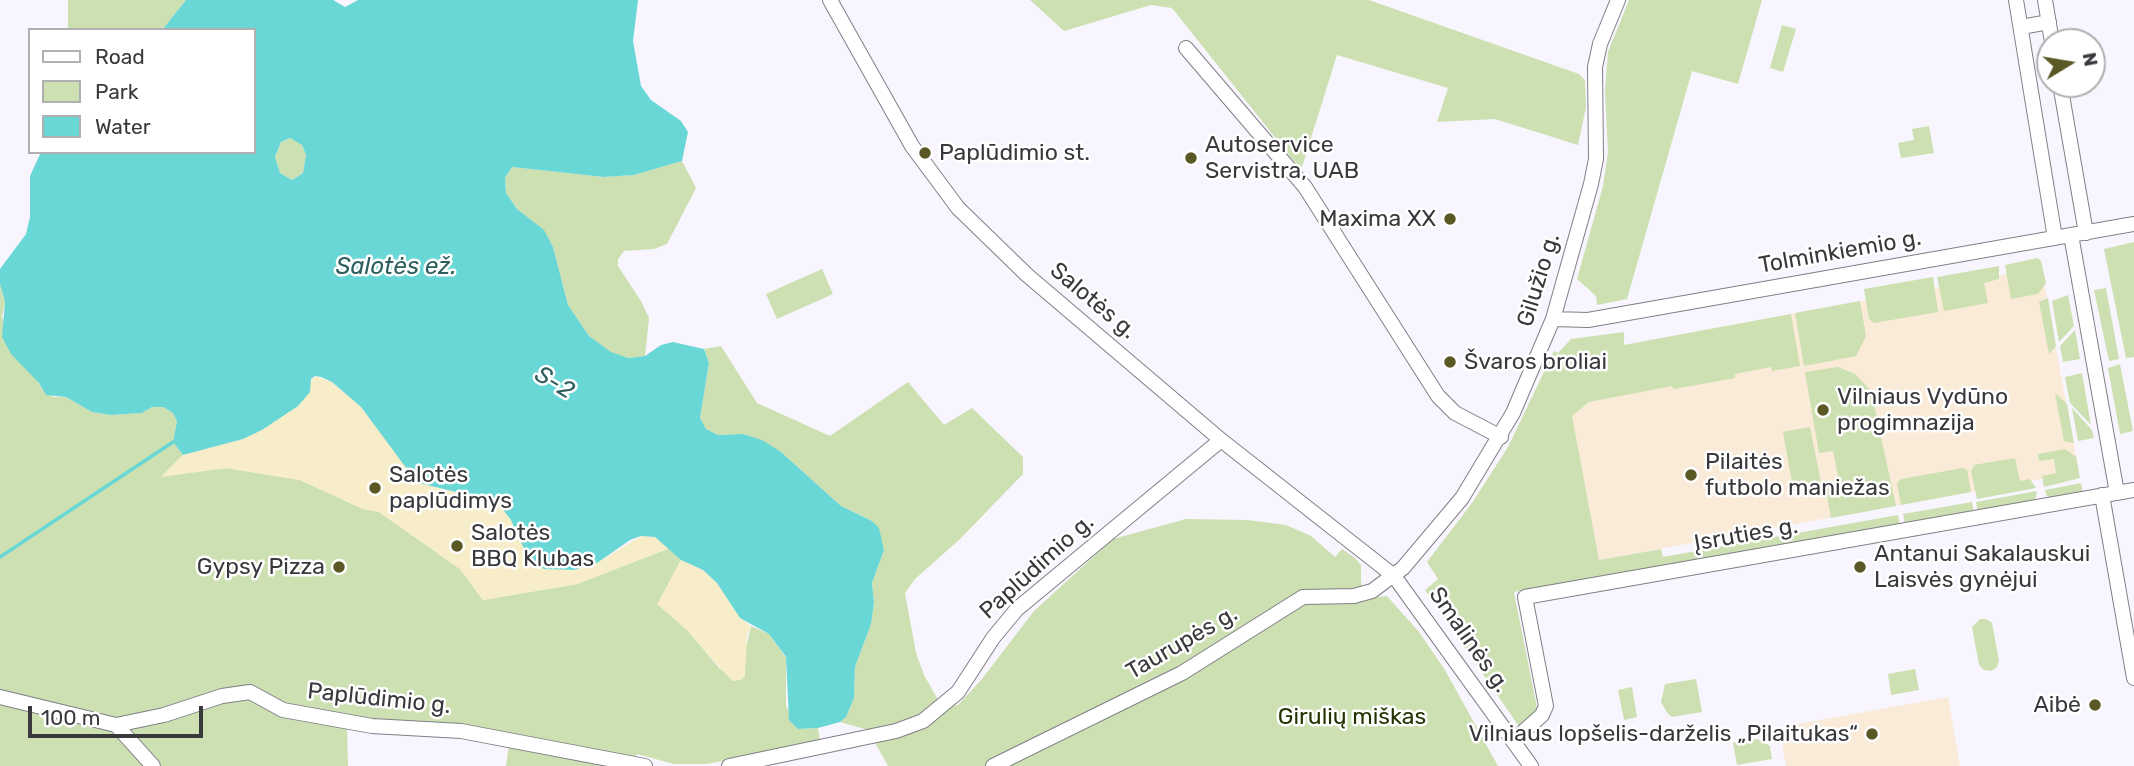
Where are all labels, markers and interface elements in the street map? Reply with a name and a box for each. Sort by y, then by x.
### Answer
legend [28,28,256,154]
north arrow [2036,28,2106,98]
text: Road [95,44,145,69]
text: N [2078,50,2103,68]
text: Park [95,79,139,104]
text: Water [95,114,151,139]
place label: Autoservice Servistra, UAB [1205,131,1359,185]
place label: Paplūdimio st. [939,139,1090,167]
marker: Paplūdimio st. [917,145,933,161]
marker: Autoservice Servistra, UAB [1183,150,1199,166]
place label: Maxima XX [1319,205,1436,233]
marker: Maxima XX [1442,211,1458,227]
street label: Tolminkiemio g. [1757,224,1923,280]
street label: Gilužio g. [1512,230,1566,330]
water label: Salotės ež. [336,253,456,281]
street label: Salotės g. [1044,257,1142,345]
place label: Švaros broliai [1464,348,1607,376]
marker: Švaros broliai [1442,354,1458,370]
water label: S-2 [529,360,579,406]
place label: Vilniaus Vydūno progimnazija [1837,383,2008,437]
marker: Vilniaus Vydūno progimnazija [1815,402,1831,418]
place label: Pilaitės futbolo maniežas [1705,448,1890,502]
place label: Salotės paplūdimys [389,461,512,515]
marker: Pilaitės futbolo maniežas [1683,467,1699,483]
marker: Salotės paplūdimys [367,480,383,496]
street label: Paplūdimio g. [974,509,1100,625]
street label: Įsruties g. [1692,512,1800,558]
place label: Salotės BBQ Klubas [471,519,594,573]
marker: Salotės BBQ Klubas [449,538,465,554]
place label: Antanui Sakalauskui Laisvės gynėjui [1874,540,2090,594]
place label: Gypsy Pizza [197,553,325,581]
marker: Gypsy Pizza [331,559,347,575]
marker: Antanui Sakalauskui Laisvės gynėjui [1852,559,1868,575]
street label: Smalinės g. [1423,582,1515,698]
street label: Taurupės g. [1121,600,1243,686]
street label: Paplūdimio g. [306,678,452,720]
place label: Aibė [2033,691,2081,719]
scale bar [32,692,206,736]
marker: Aibė [2087,697,2103,713]
park label: Girulių miškas [1278,703,1426,731]
text: 100 m [41,705,100,730]
place label: Vilniaus lopšelis-darželis „Pilaitukas“ [1469,720,1858,748]
marker: Vilniaus lopšelis-darželis „Pilaitukas“ [1864,726,1880,742]

